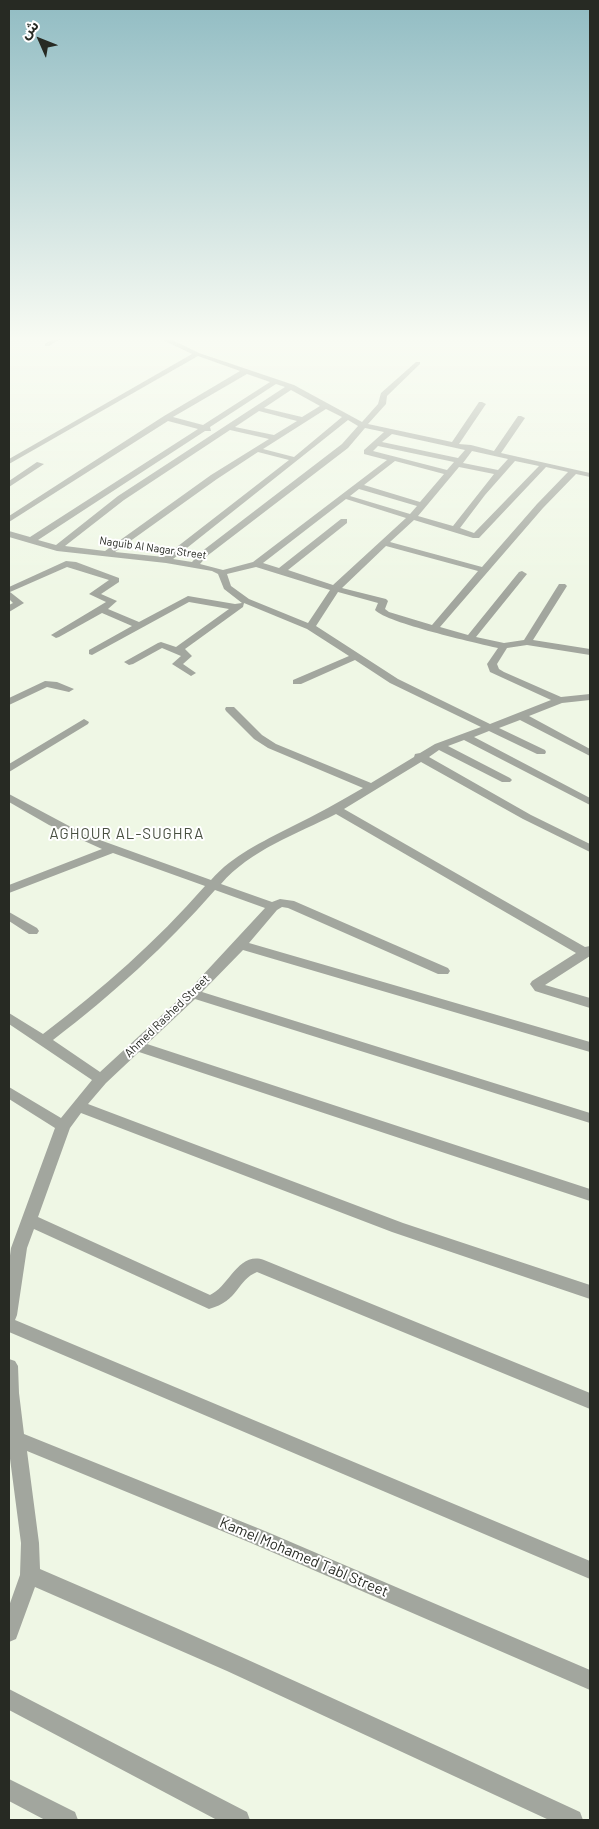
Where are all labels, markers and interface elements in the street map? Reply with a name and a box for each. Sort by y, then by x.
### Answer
north arrow [15,15,65,65]
text: ش [16,16,42,42]
street label: Naguib Al Nagar Street [99,534,207,562]
district label: AGHOUR AL-SUGHRA [48,825,206,843]
street label: Ahmed Rashed Street [121,972,213,1060]
street label: Kamel Mohamed Tabl Street [217,1513,391,1601]

